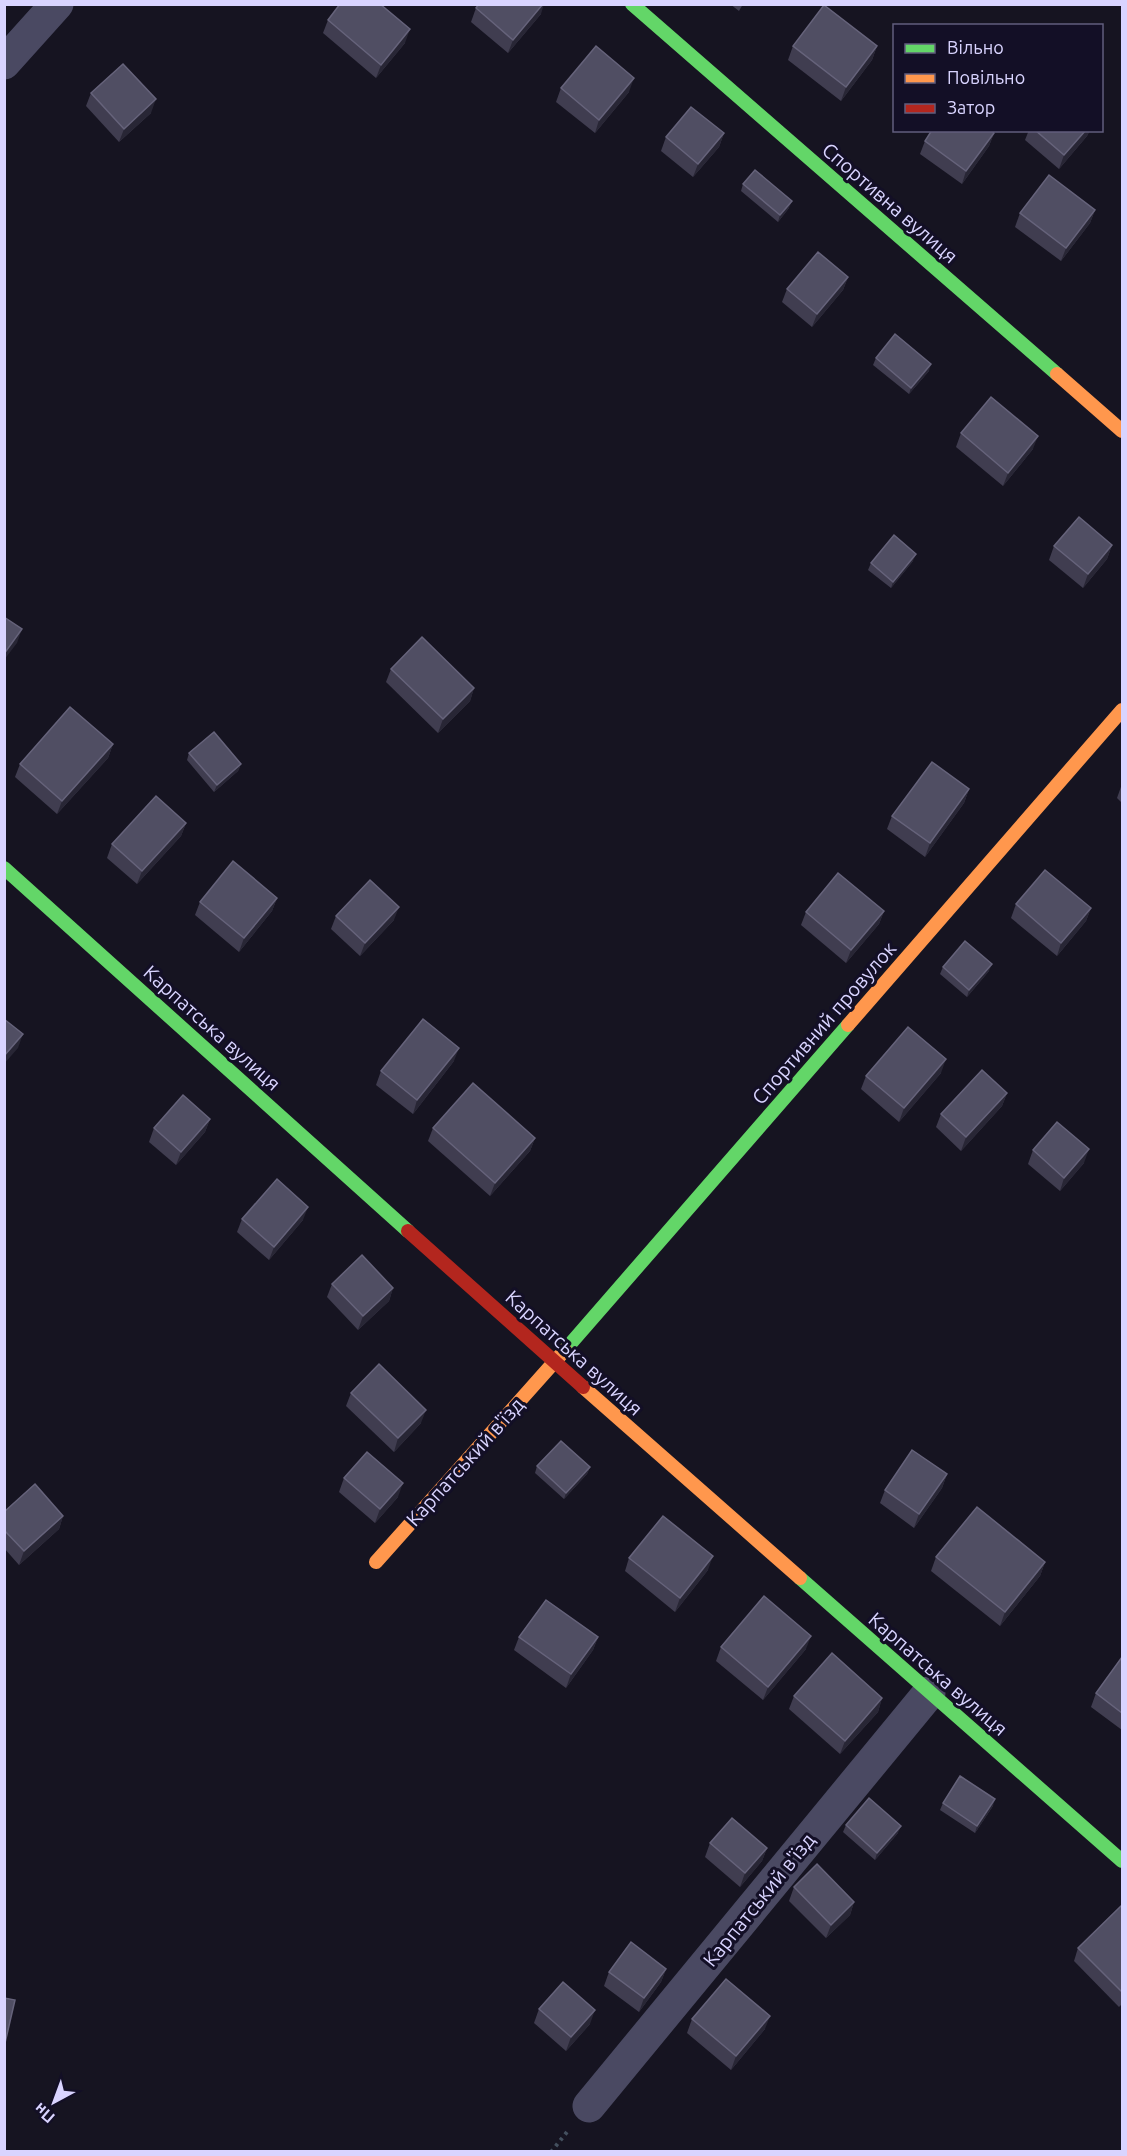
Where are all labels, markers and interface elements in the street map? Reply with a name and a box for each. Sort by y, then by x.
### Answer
legend [893,24,1103,132]
text: Вільно [947,37,1004,57]
text: Повільно [947,67,1025,87]
text: Затор [947,97,995,117]
street label: Спортивна вулиця [818,138,963,268]
street label: Спортивний провулок [747,937,900,1109]
street label: Карпатська вулиця [139,960,285,1095]
street label: Карпатська вулиця [501,1285,647,1420]
street label: Карпатський в'їзд [401,1393,528,1531]
street label: Карпатська вулиця [864,1607,1012,1740]
street label: Карпатський в'їзд [698,1828,819,1971]
north arrow [24,2072,84,2132]
text: Пн [30,2100,58,2127]

